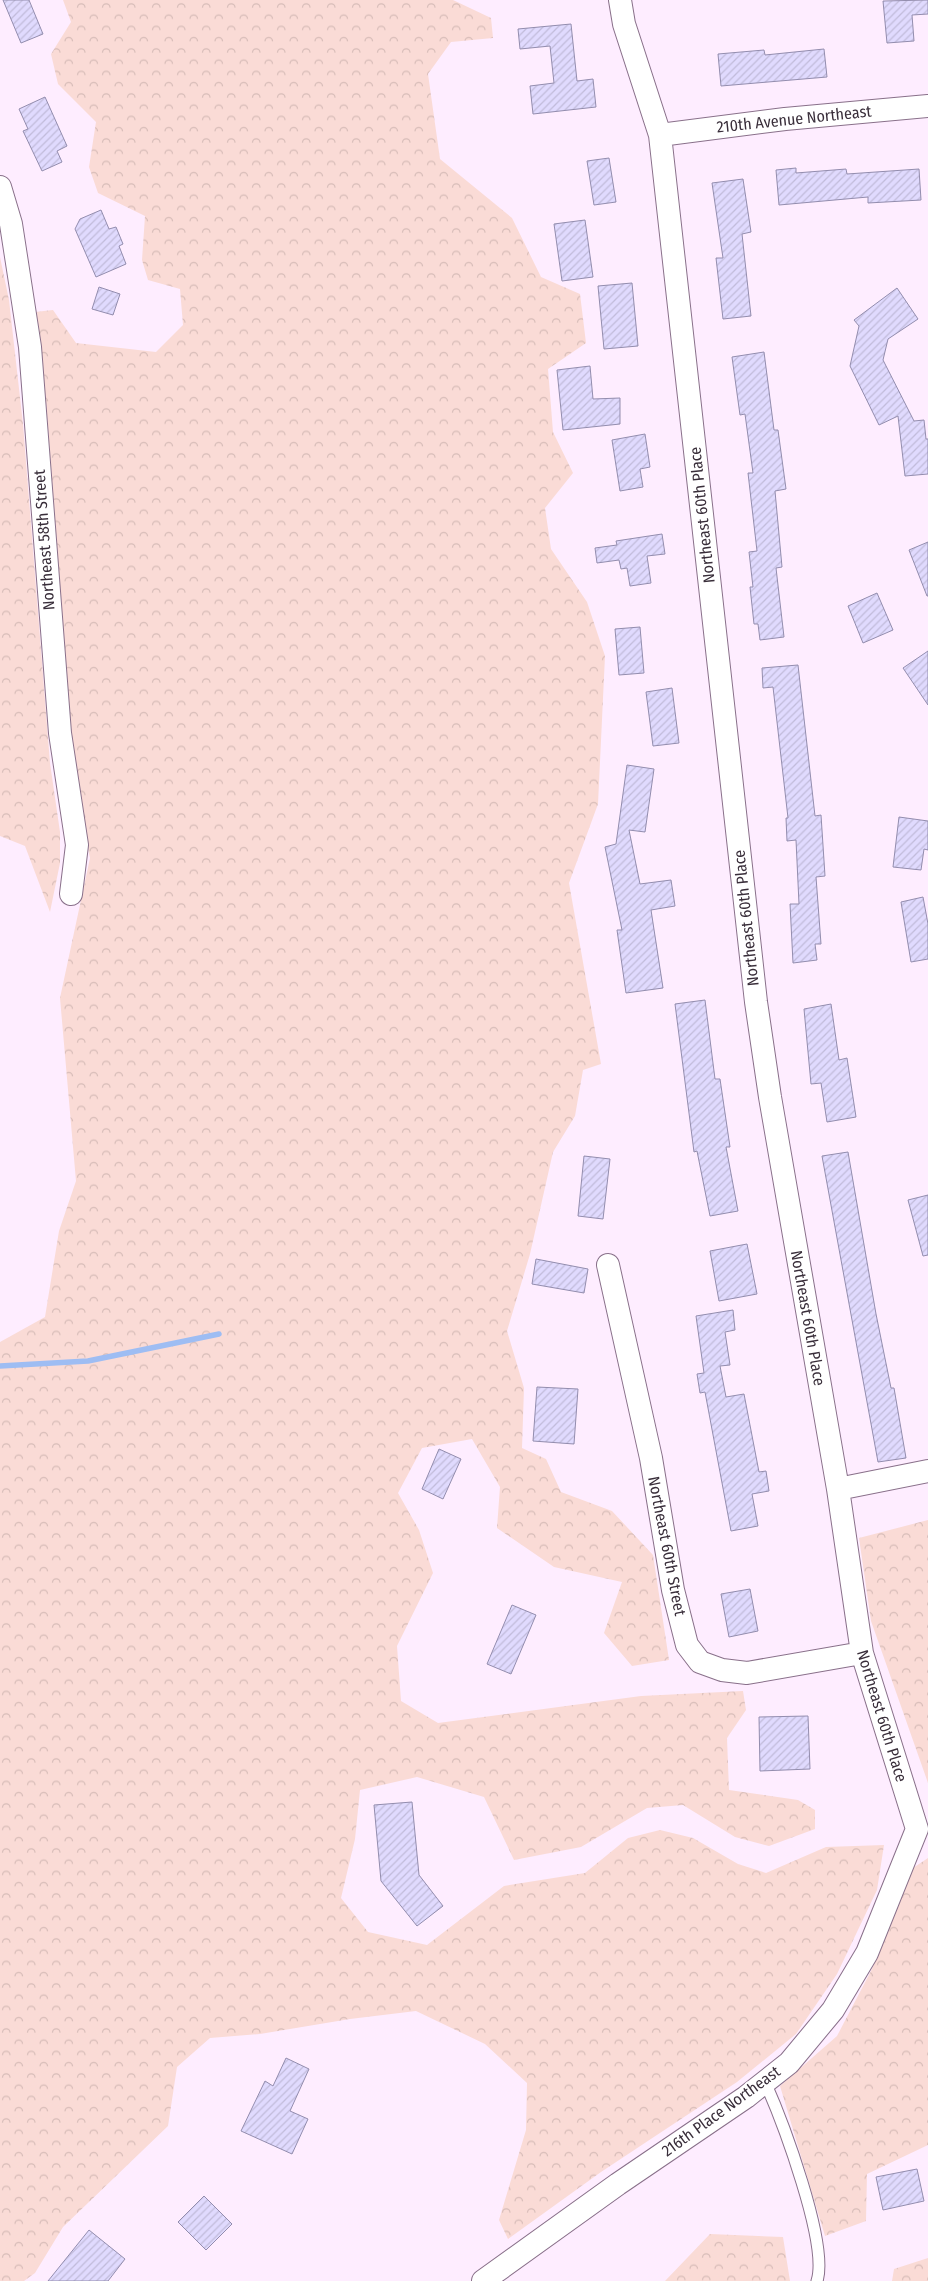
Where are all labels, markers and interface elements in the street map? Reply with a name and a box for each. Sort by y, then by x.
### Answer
street label: 210th Avenue Northeast [716,101,873,137]
street label: Northeast 60th Place [685,446,719,584]
street label: Northeast 58th Street [30,468,58,611]
street label: Northeast 60th Place [729,849,763,987]
street label: Northeast 60th Place [787,1249,829,1387]
street label: Northeast 60th Street [644,1475,690,1618]
street label: Northeast 60th Place [853,1648,911,1784]
street label: 216th Place Northeast [658,2061,784,2160]

